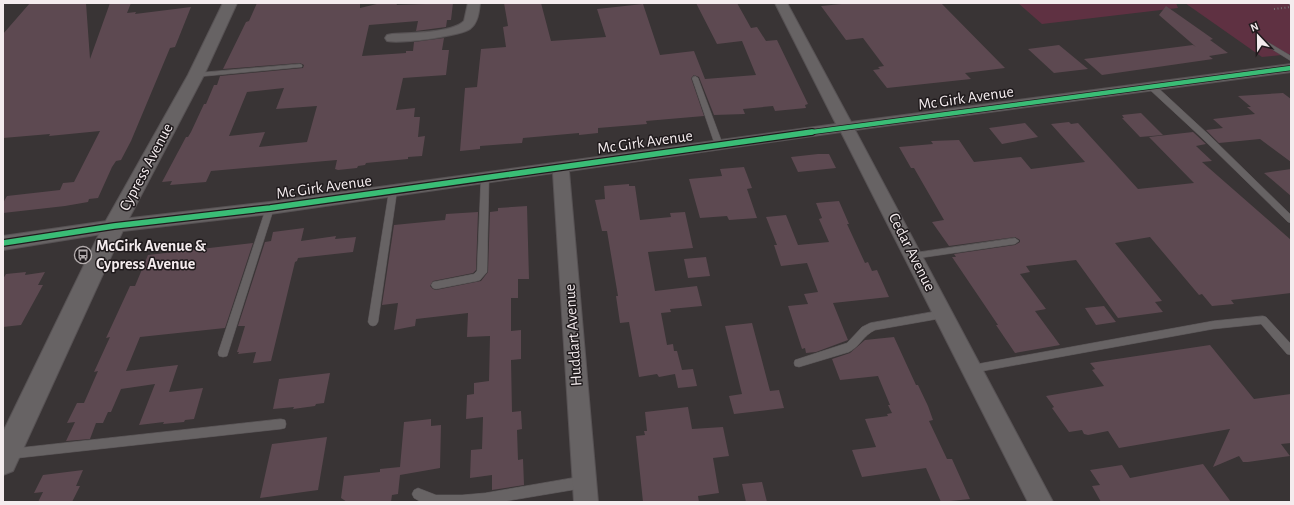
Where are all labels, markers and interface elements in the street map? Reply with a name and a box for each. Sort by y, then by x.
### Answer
north arrow [1238,16,1278,56]
text: N [1249,21,1260,34]
street label: Mc Girk Avenue [917,83,1015,113]
street label: Cypress Avenue [116,121,177,214]
street label: Mc Girk Avenue [596,127,694,157]
street label: Mc Girk Avenue [275,172,373,202]
street label: Cedar Avenue [885,210,939,294]
place label: McGirk Avenue & Cypress Avenue [96,238,207,273]
bus stop icon: McGirk Avenue & Cypress Avenue [73,245,93,265]
street label: Huddart Avenue [561,283,585,387]

